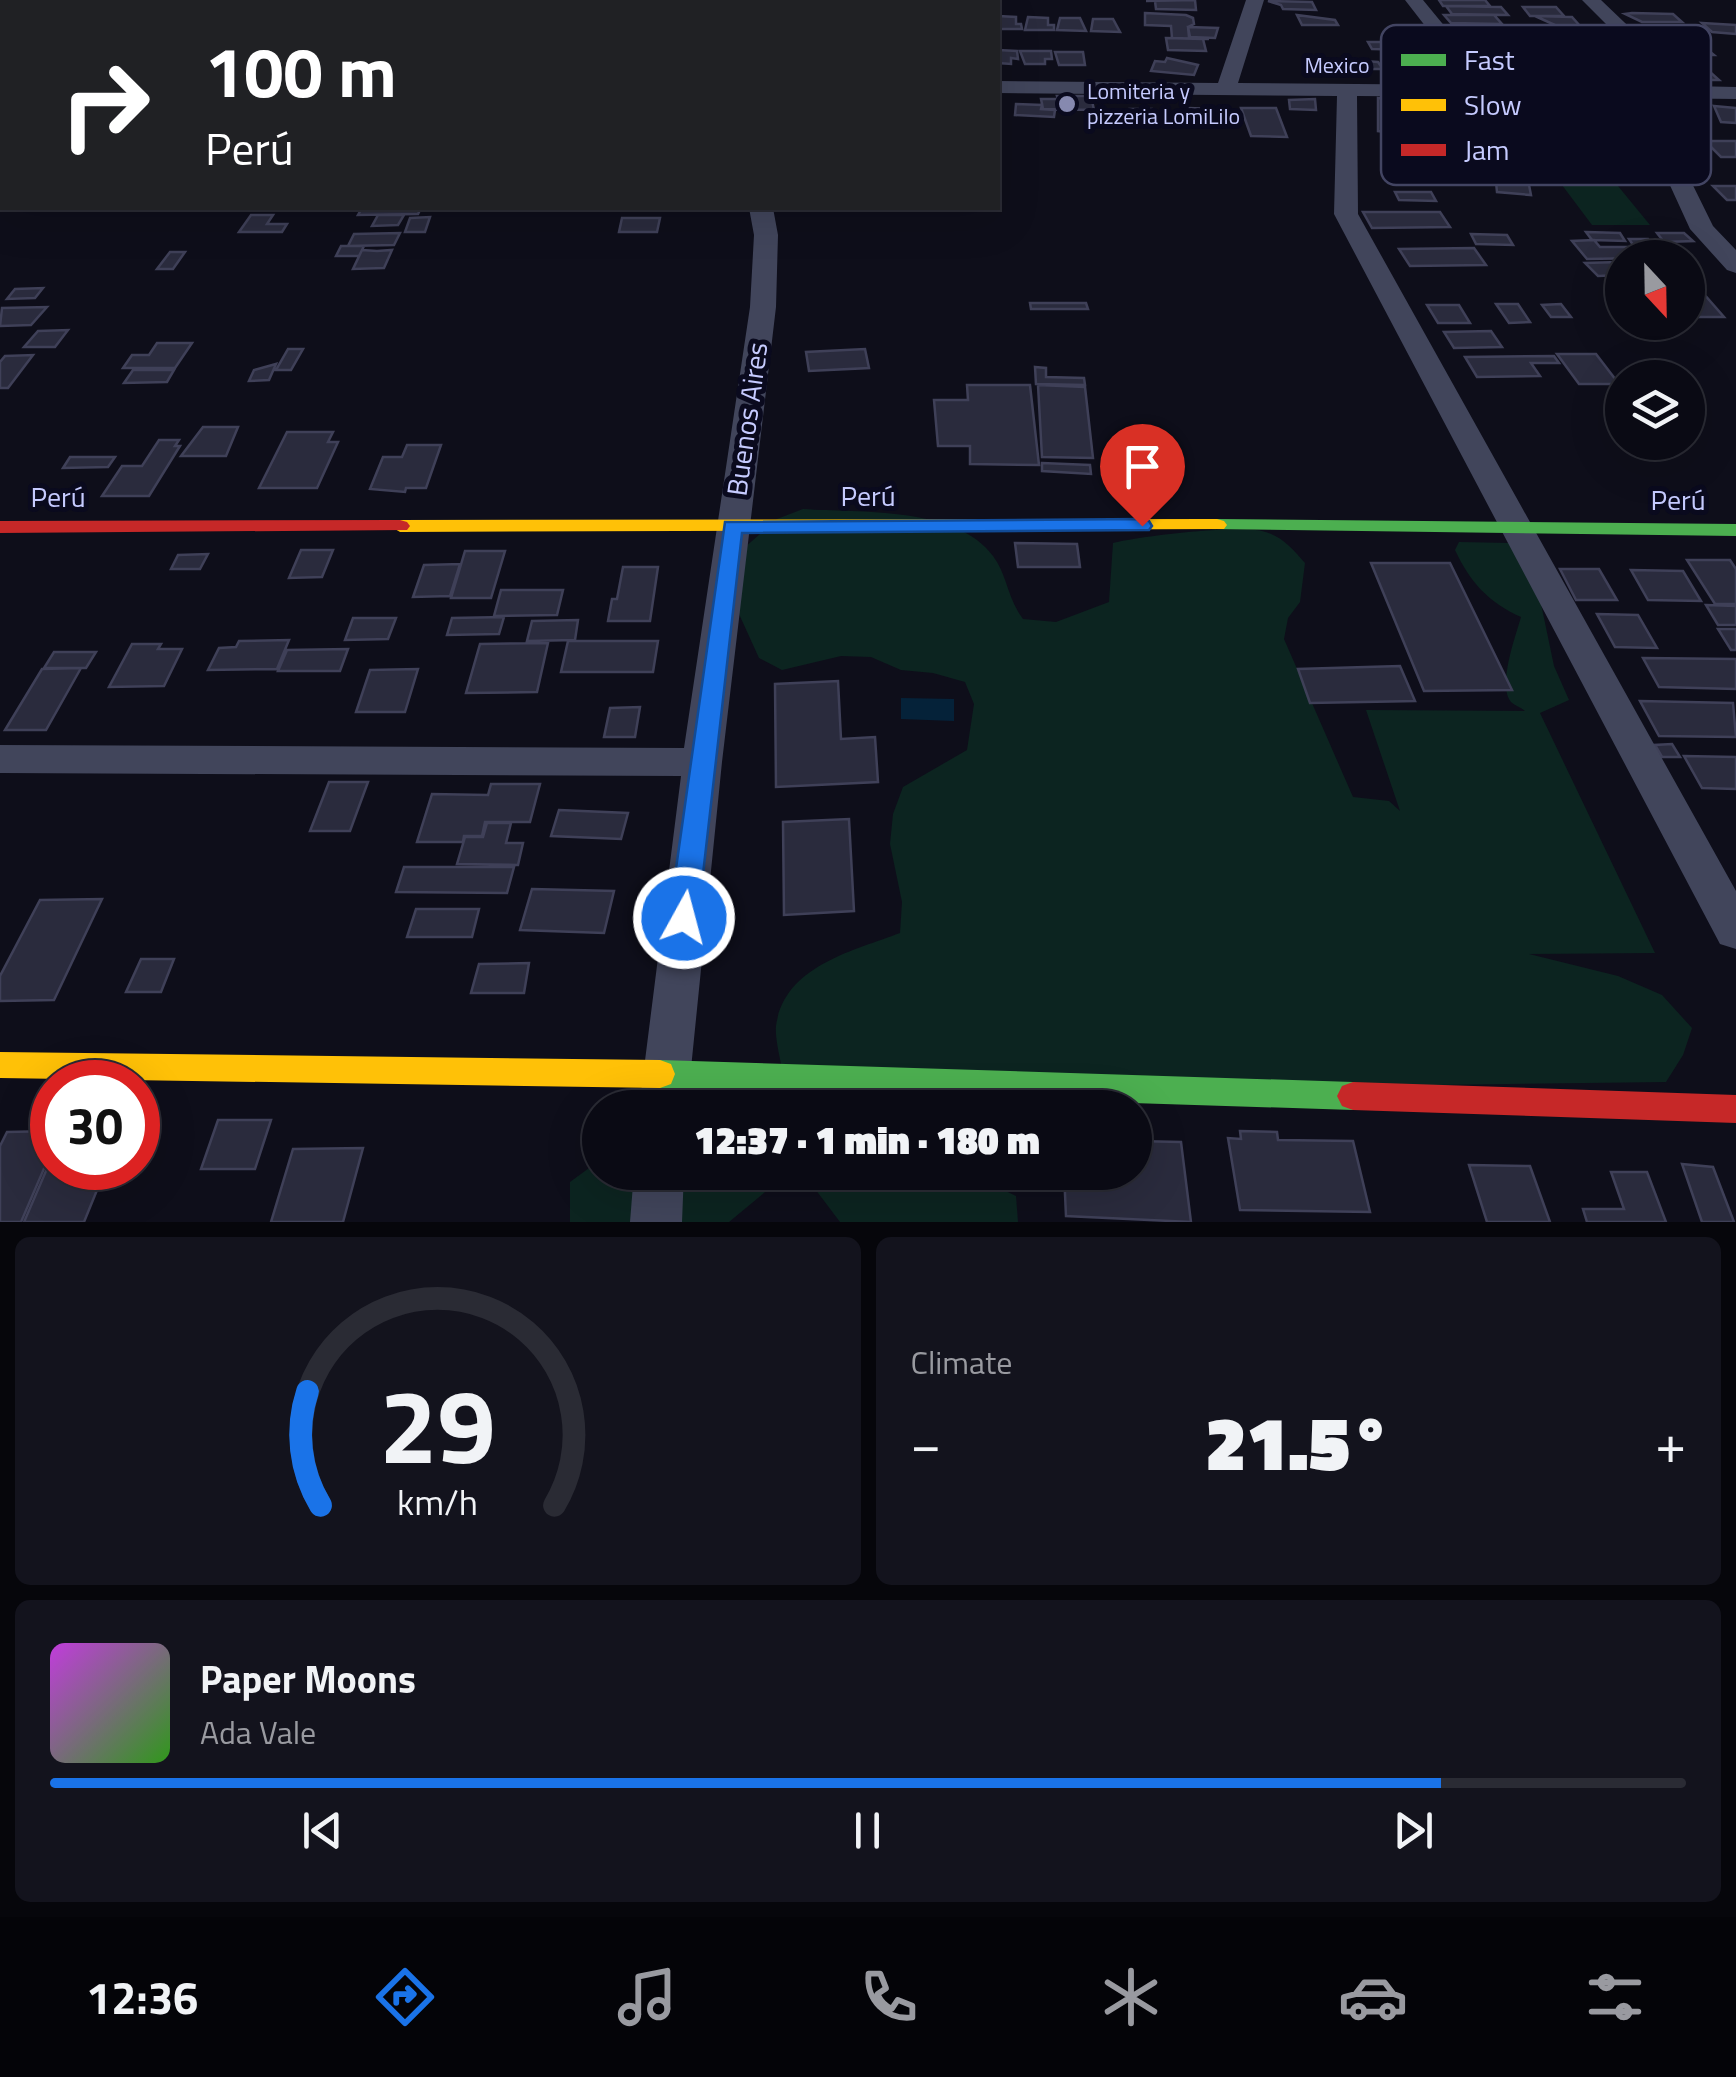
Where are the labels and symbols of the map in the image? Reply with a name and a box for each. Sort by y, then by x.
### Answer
legend [1381,25,1711,185]
text: Fast [1464,38,1515,81]
street label: Mexico [1304,48,1370,82]
place label: Lomiteria y pizzeria LomiLilo [1087,74,1240,133]
text: Slow [1464,83,1522,126]
marker: Lomiteria y pizzeria LomiLilo [1056,93,1078,115]
text: Jam [1464,128,1510,171]
north arrow [1605,240,1705,340]
street label: Buenos Aires [714,339,779,498]
pin [1100,424,1185,527]
street label: Perú [840,474,896,517]
street label: Perú [30,475,86,518]
street label: Perú [1650,478,1706,521]
position arrow [632,866,736,970]
speed limit sign: 30 [30,1060,160,1190]

